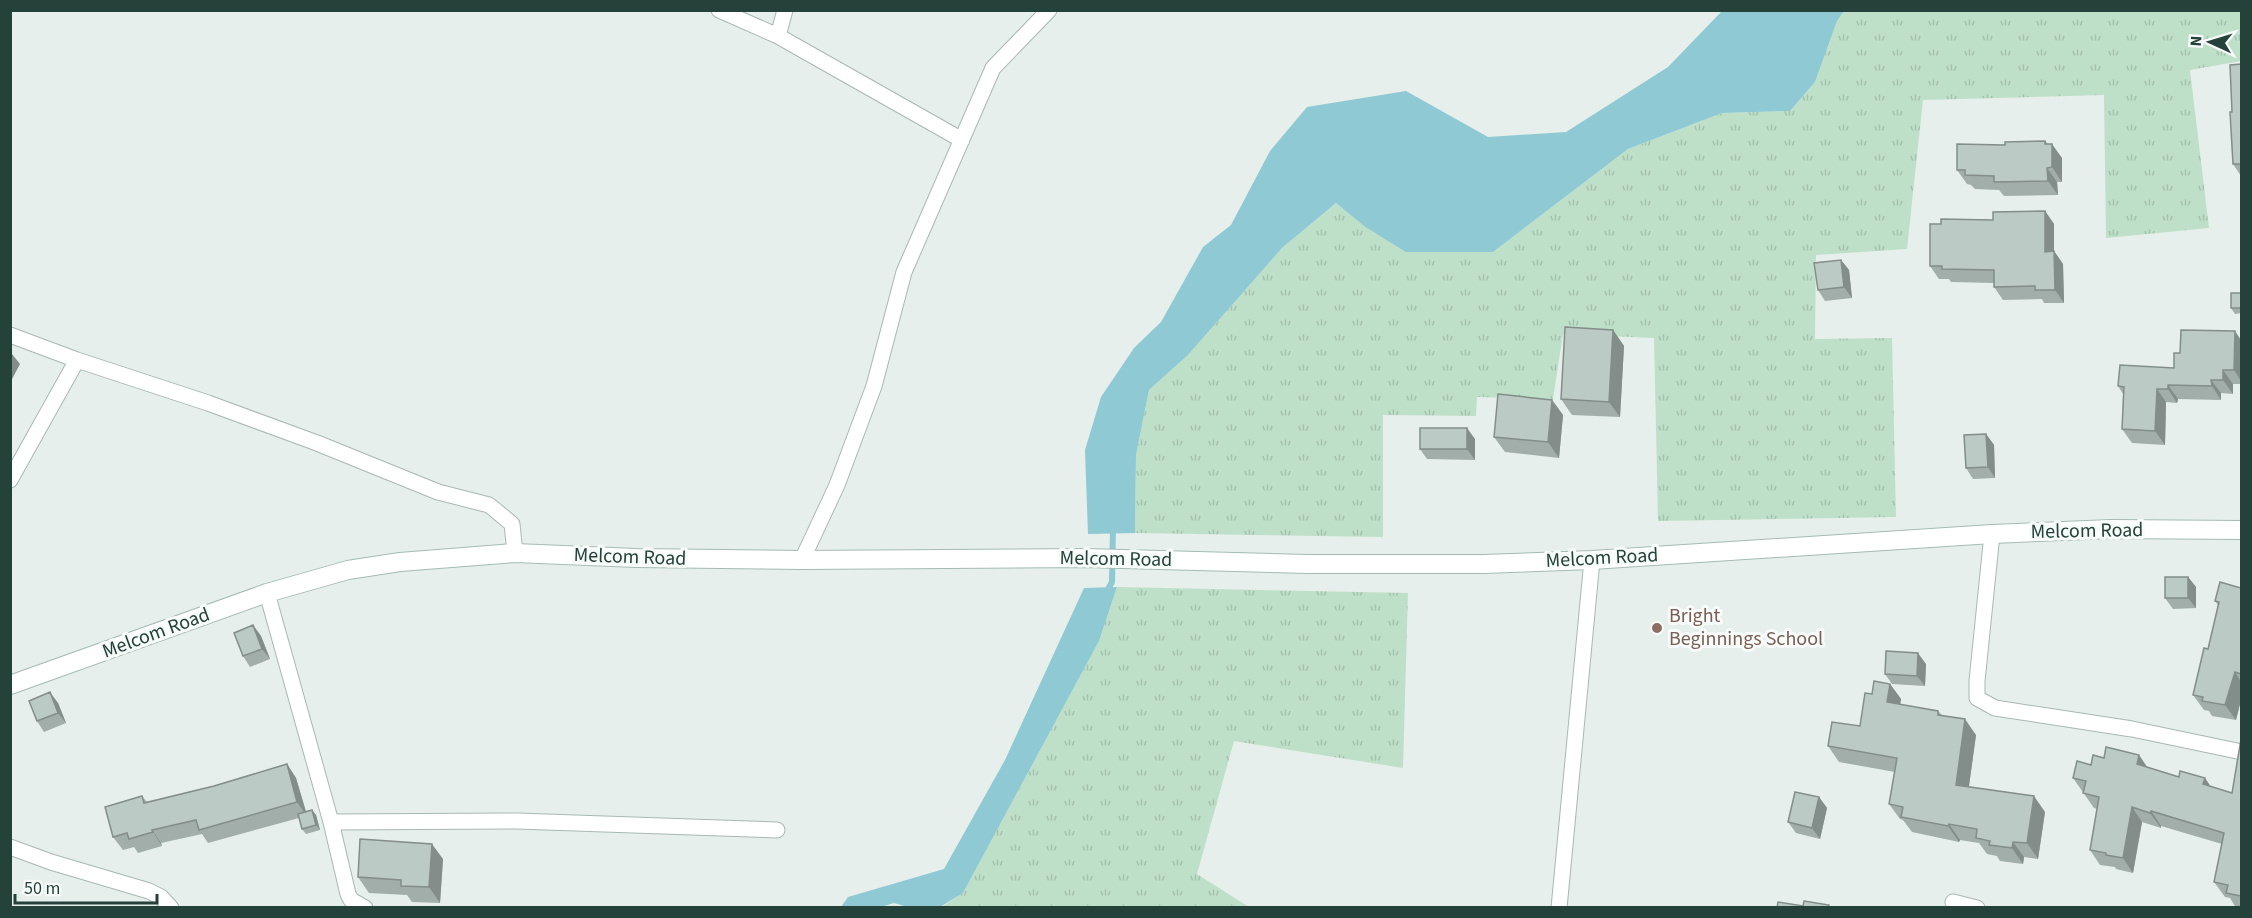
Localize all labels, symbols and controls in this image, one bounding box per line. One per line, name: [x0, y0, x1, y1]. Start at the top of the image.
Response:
north arrow: [2180, 12, 2240, 72]
text: N: [2185, 35, 2207, 47]
street label: Melcom Road: [2030, 516, 2144, 546]
street label: Melcom Road: [573, 541, 687, 573]
street label: Melcom Road: [1545, 541, 1659, 575]
street label: Melcom Road: [1059, 544, 1173, 574]
street label: Melcom Road: [98, 601, 214, 665]
place label: Bright Beginnings School: [1669, 602, 1823, 653]
marker: Bright Beginnings School: [1650, 621, 1664, 635]
scale bar: [15, 867, 158, 905]
text: 50 m: [24, 876, 60, 901]

